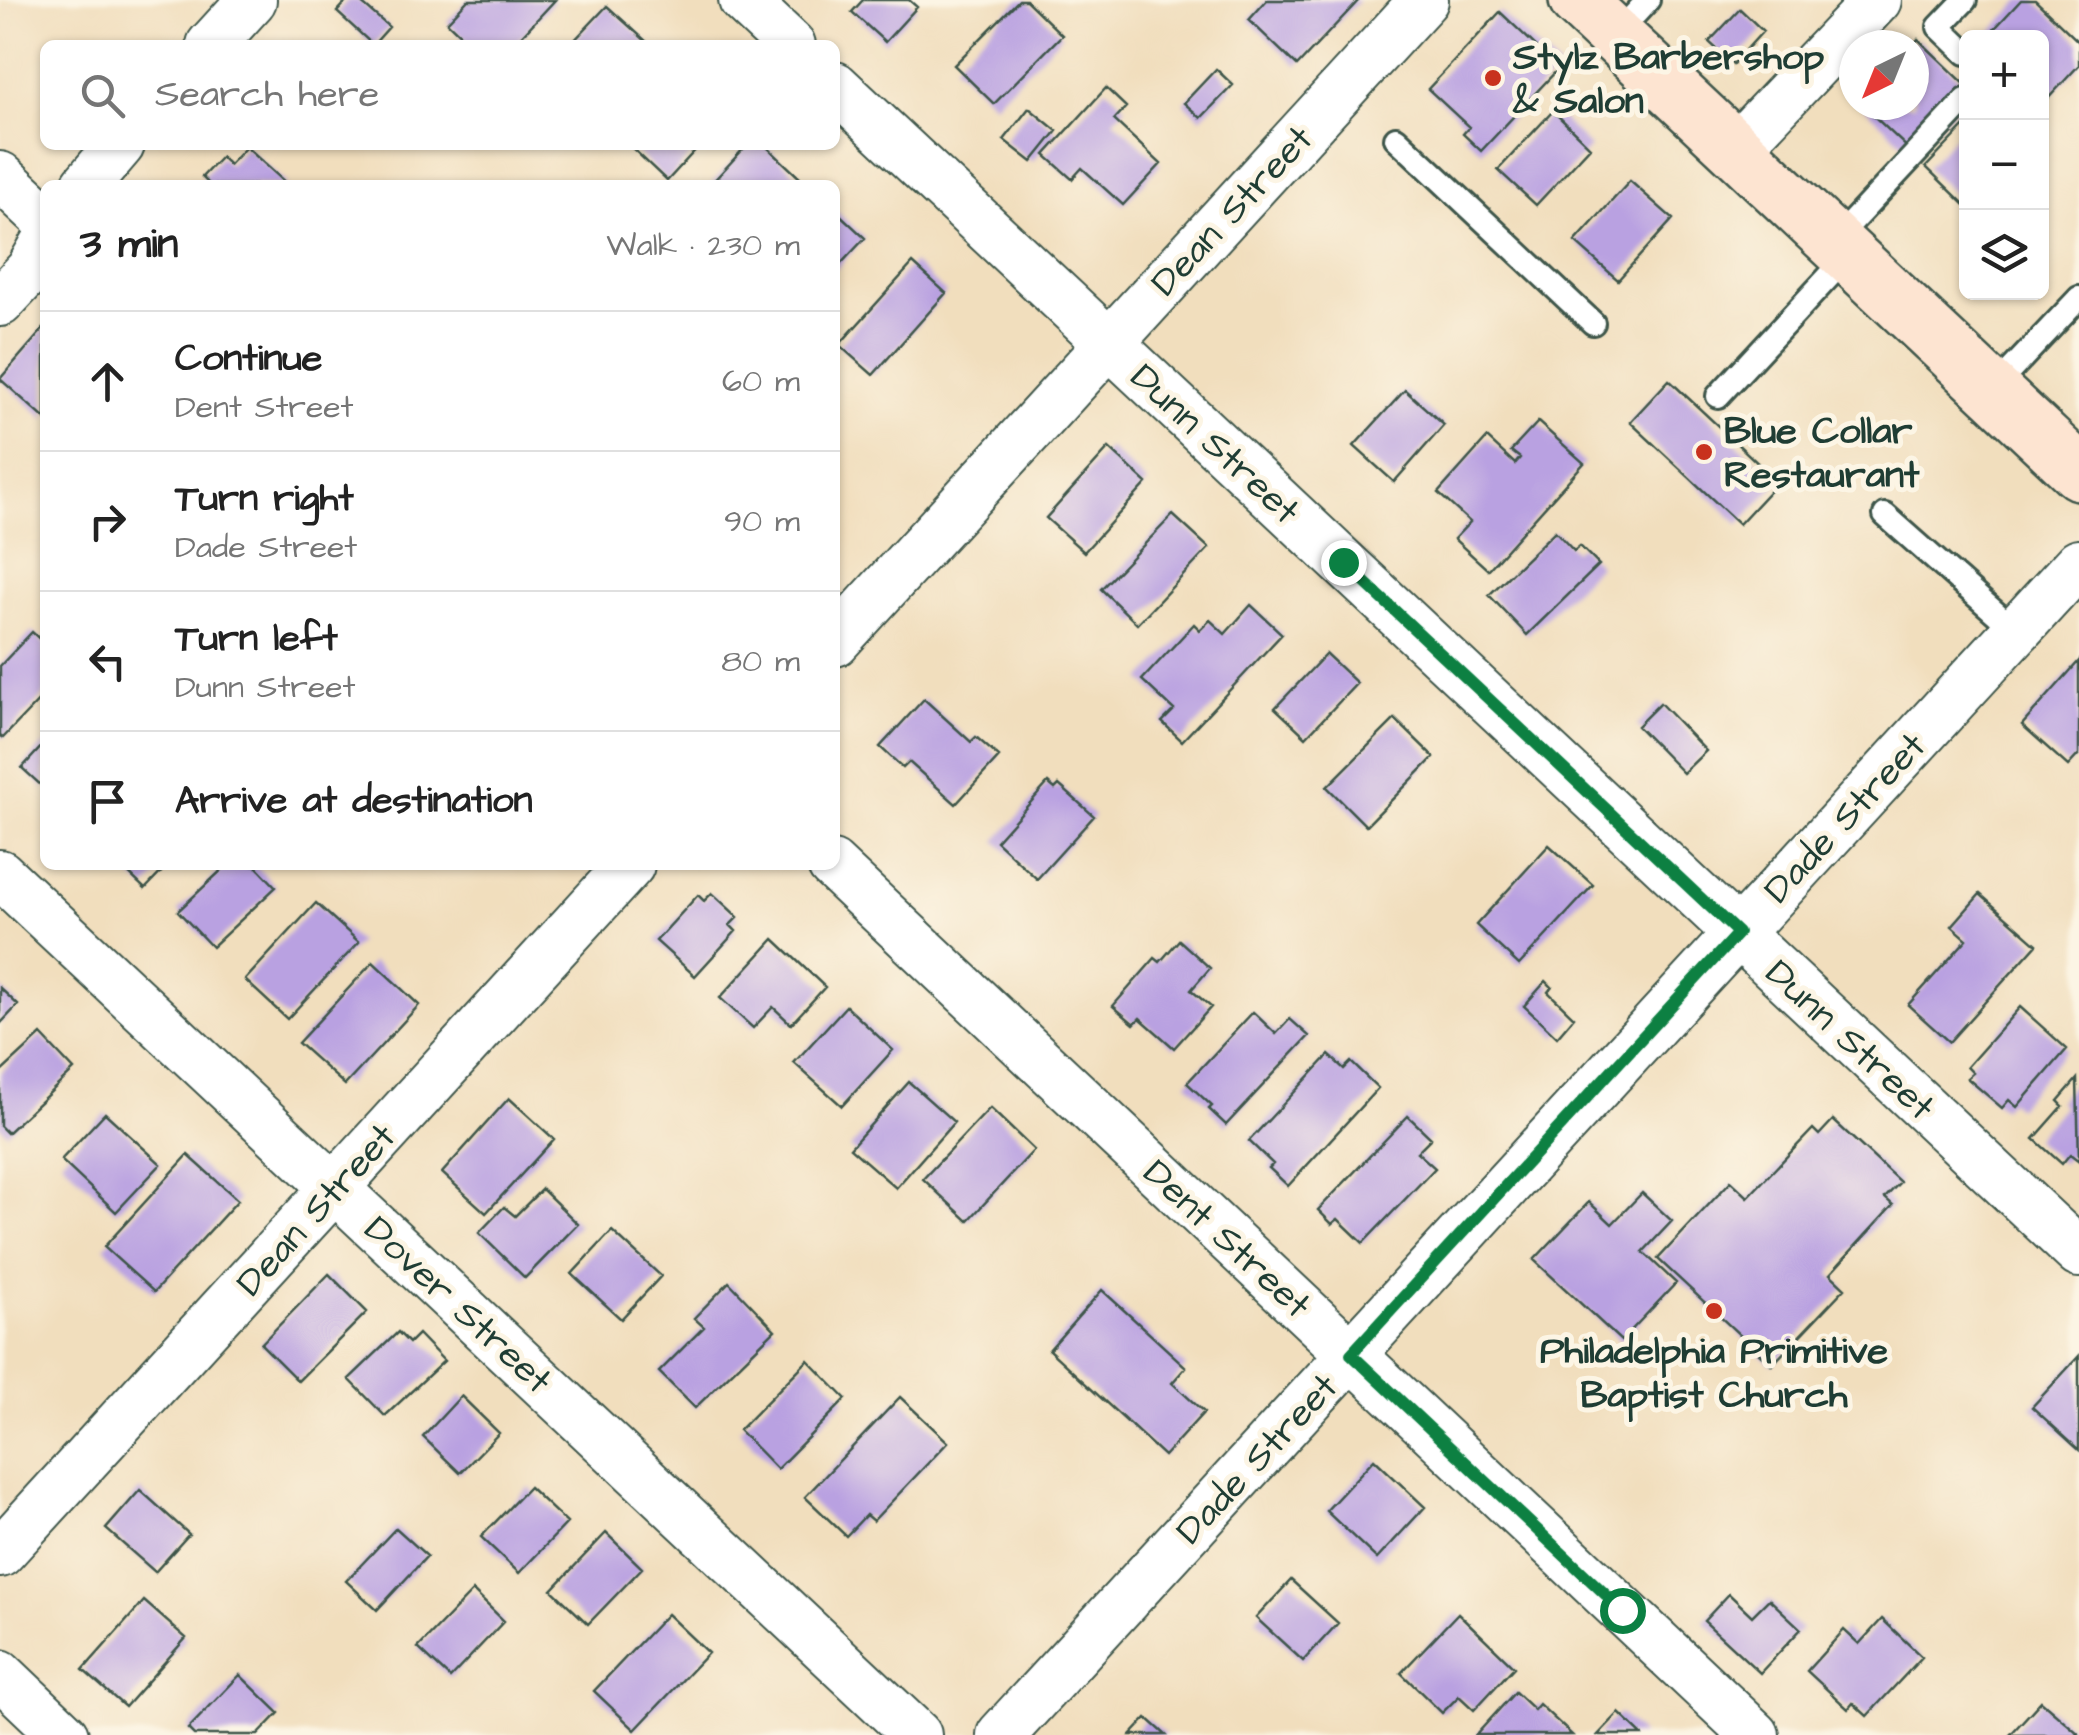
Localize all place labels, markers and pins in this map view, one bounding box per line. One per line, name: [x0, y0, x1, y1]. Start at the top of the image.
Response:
place label: Stylz Barbershop & Salon: [1512, 32, 1824, 128]
marker: Stylz Barbershop & Salon: [1482, 67, 1504, 89]
place label: Blue Collar Restaurant: [1724, 406, 1920, 502]
marker: Blue Collar Restaurant: [1693, 441, 1715, 463]
marker: Philadelphia Primitive Baptist Church: [1703, 1300, 1725, 1322]
place label: Philadelphia Primitive Baptist Church: [1540, 1326, 1888, 1423]

